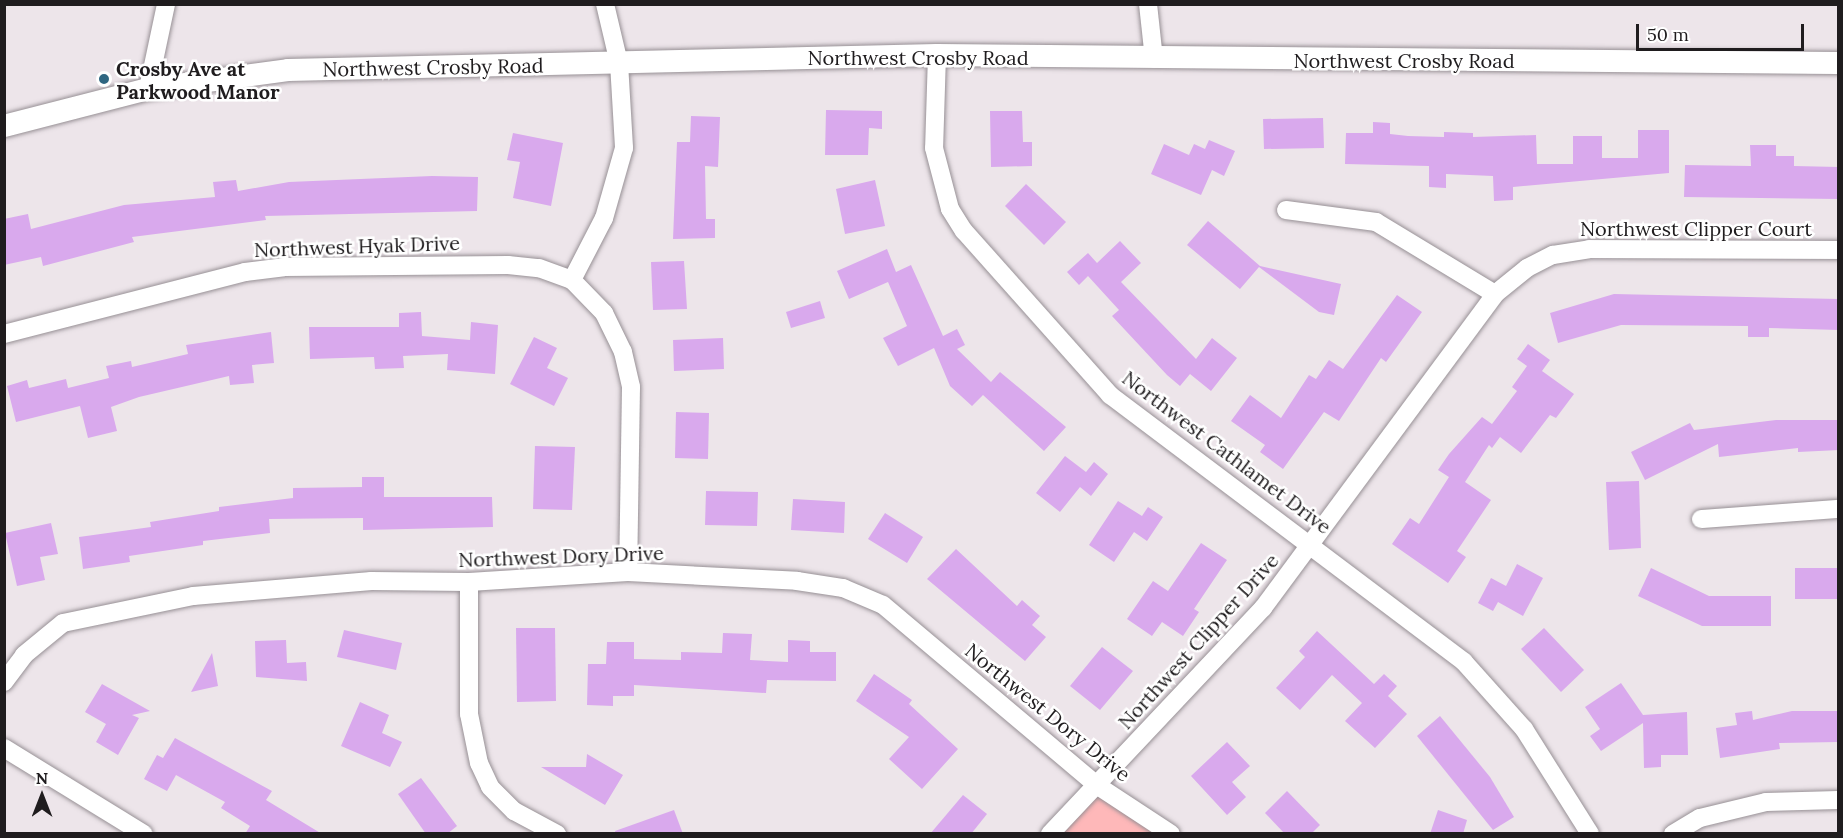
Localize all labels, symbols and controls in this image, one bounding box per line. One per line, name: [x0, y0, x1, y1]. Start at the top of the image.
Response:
scale bar: [1639, 12, 1807, 50]
text: 50 m: [1647, 23, 1689, 46]
street label: Northwest Crosby Road: [807, 45, 1029, 69]
street label: Northwest Crosby Road: [1293, 48, 1515, 72]
street label: Northwest Crosby Road: [322, 53, 544, 81]
place label: Crosby Ave at Parkwood Manor: [116, 56, 280, 103]
marker: Crosby Ave at Parkwood Manor: [97, 72, 111, 86]
street label: Northwest Clipper Court: [1580, 216, 1812, 240]
street label: Northwest Hyak Drive: [254, 230, 460, 262]
street label: Northwest Cathlamet Drive: [1118, 366, 1336, 538]
street label: Northwest Dory Drive: [458, 540, 664, 572]
street label: Northwest Clipper Drive: [1113, 548, 1283, 734]
street label: Northwest Dory Drive: [961, 638, 1135, 786]
north arrow: [12, 766, 72, 826]
text: N: [36, 768, 48, 788]

